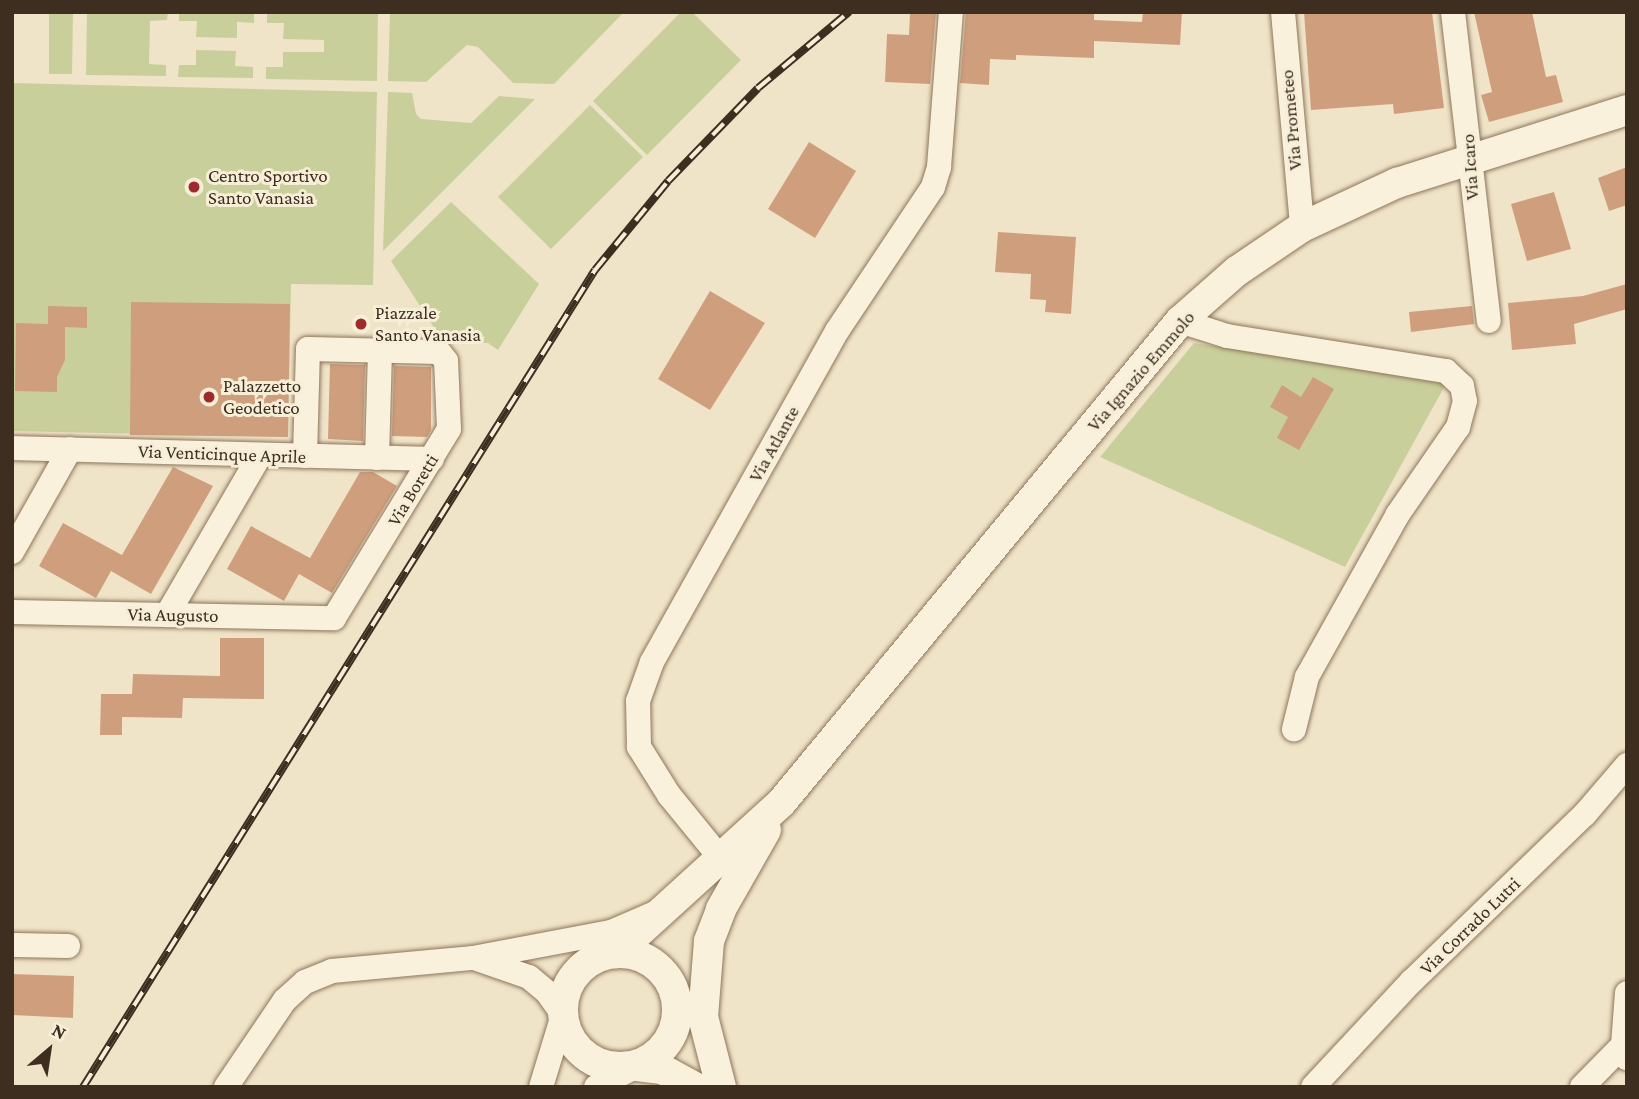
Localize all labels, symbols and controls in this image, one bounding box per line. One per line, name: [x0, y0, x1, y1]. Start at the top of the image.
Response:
street label: Via Prometeo: [1275, 69, 1307, 171]
street label: Via Icaro: [1456, 133, 1484, 201]
place label: Centro Sportivo Santo Vanasia: [208, 165, 328, 209]
marker: Centro Sportivo Santo Vanasia: [186, 179, 202, 195]
place label: Piazzale Santo Vanasia: [375, 302, 481, 346]
street label: Via Ignazio Emmolo: [1082, 306, 1200, 436]
marker: Piazzale Santo Vanasia: [353, 316, 369, 332]
place label: Palazzetto Geodetico: [223, 375, 301, 419]
marker: Palazzetto Geodetico: [201, 389, 217, 405]
street label: Via Atlante: [744, 402, 804, 486]
street label: Via Venticinque Aprile: [137, 440, 307, 468]
street label: Via Boretti: [383, 450, 443, 530]
street label: Via Augusto: [127, 603, 219, 627]
street label: Via Corrado Lutri: [1415, 872, 1525, 980]
north arrow: [14, 1015, 84, 1085]
text: N: [49, 1019, 70, 1044]

